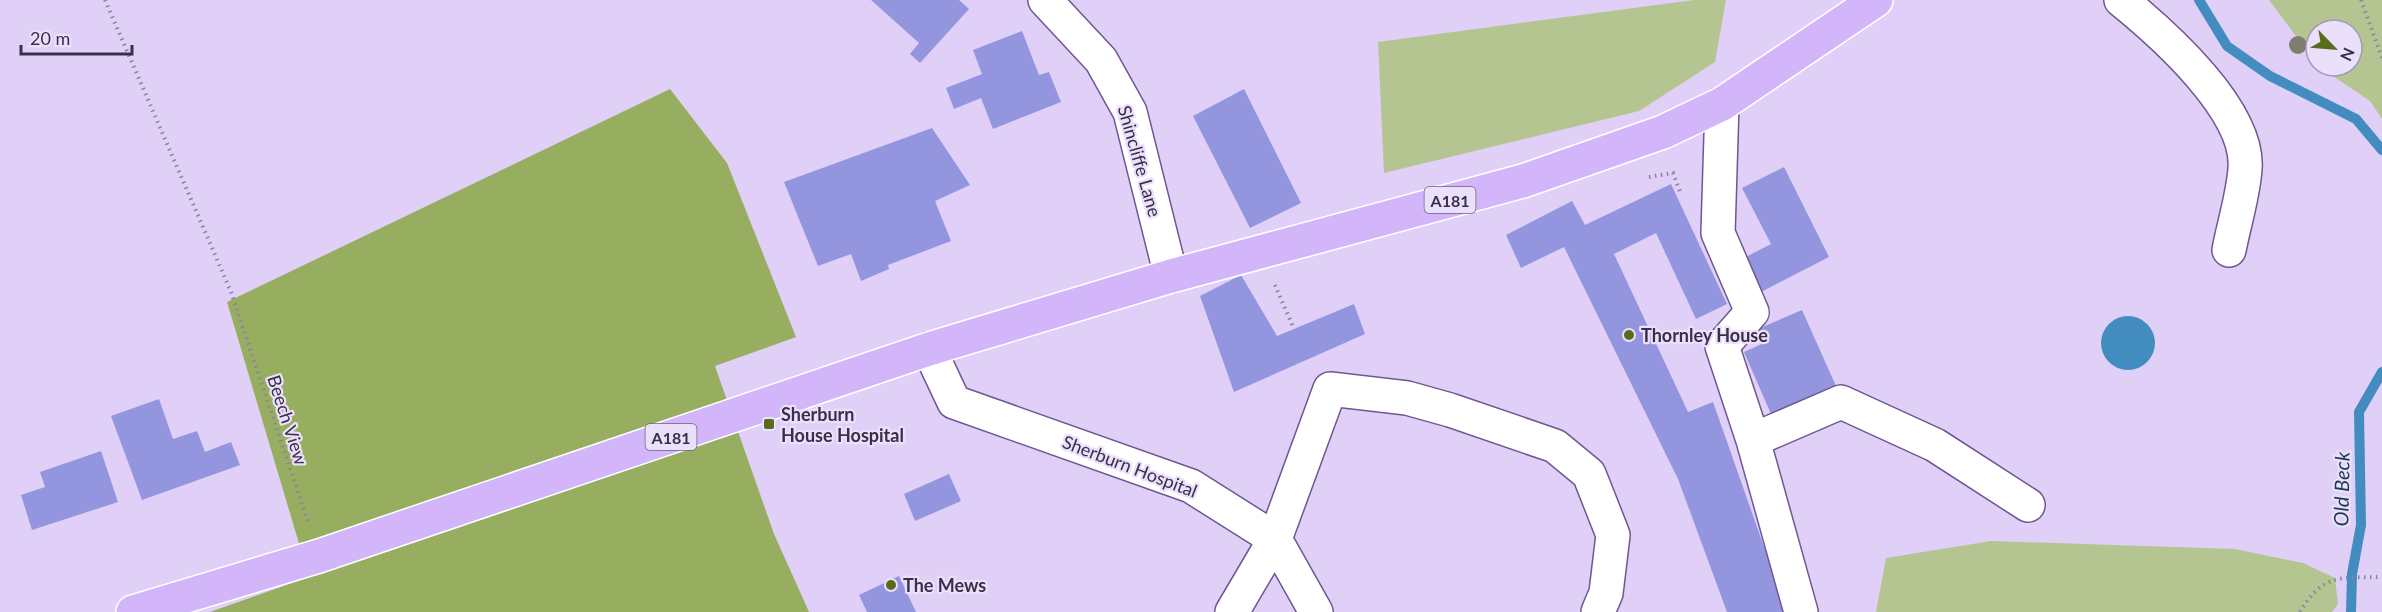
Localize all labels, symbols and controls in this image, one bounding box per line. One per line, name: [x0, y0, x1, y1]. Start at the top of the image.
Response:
scale bar: [21, 18, 132, 56]
north arrow: [2304, 18, 2364, 78]
text: 20 m: [30, 27, 70, 49]
text: N: [2337, 45, 2359, 64]
street label: Shincliffe Lane: [1114, 103, 1166, 219]
road number: A181: [1424, 187, 1476, 213]
place label: Thornley House: [1641, 324, 1768, 346]
marker: Thornley House: [1622, 328, 1636, 342]
street label: Beech View: [263, 372, 313, 468]
place label: Sherburn House Hospital: [781, 403, 904, 446]
marker: Sherburn House Hospital: [762, 417, 776, 431]
road number: A181: [646, 424, 696, 450]
street label: Sherburn Hospital: [1060, 430, 1200, 502]
water label: Old Beck: [2328, 451, 2354, 526]
place label: The Mews: [903, 574, 986, 596]
marker: The Mews: [884, 578, 898, 592]

